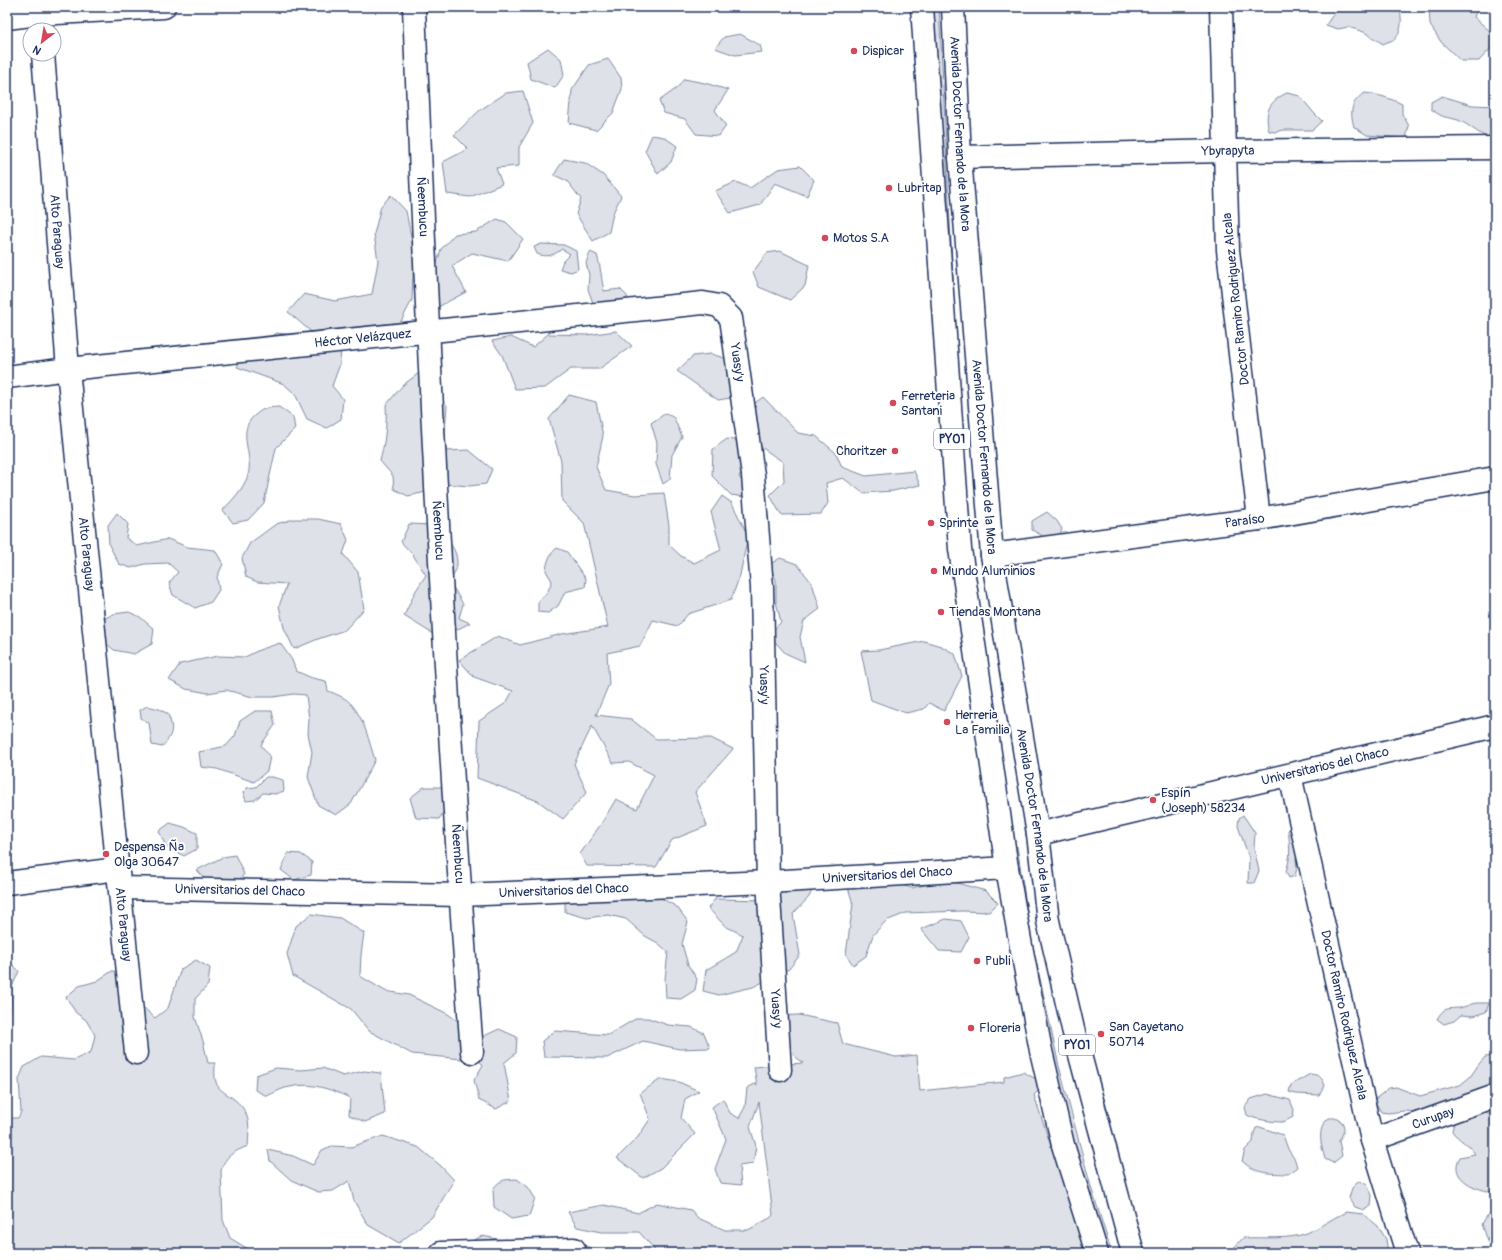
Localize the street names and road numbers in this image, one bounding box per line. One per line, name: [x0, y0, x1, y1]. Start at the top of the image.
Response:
street label: Avenida Doctor Fernando de la Mora: [946, 36, 974, 232]
street label: Ybyrapyta: [1200, 143, 1255, 159]
street label: Ñeembucu: [413, 177, 432, 237]
street label: Alto Paraguay: [46, 194, 68, 270]
street label: Doctor Ramiro Rodriguez Alcala: [1219, 212, 1253, 386]
street label: Héctor Velázquez: [314, 325, 412, 351]
street label: Yuasy'y: [726, 341, 748, 383]
street label: Avenida Doctor Fernando de la Mora: [968, 359, 1000, 555]
road number: PY01: [934, 429, 970, 449]
street label: Ñeembucu: [429, 500, 448, 561]
street label: Paraíso: [1224, 510, 1266, 532]
street label: Alto Paraguay: [75, 516, 98, 592]
street label: Yuasy'y: [756, 664, 772, 705]
street label: Avenida Doctor Fernando de la Mora: [1013, 727, 1056, 923]
street label: Universitarios del Chaco: [1260, 743, 1390, 789]
street label: Ñeembucu: [448, 823, 468, 884]
street label: Universitarios del Chaco: [822, 863, 953, 887]
street label: Universitarios del Chaco: [498, 880, 629, 901]
street label: Universitarios del Chaco: [175, 881, 305, 900]
street label: Alto Paraguay: [112, 886, 135, 963]
street label: Doctor Ramiro Rodriguez Alcala: [1317, 929, 1371, 1101]
street label: Yuasy'y: [767, 988, 785, 1029]
road number: PY01: [1059, 1035, 1095, 1055]
street label: Curupay: [1410, 1103, 1457, 1133]

